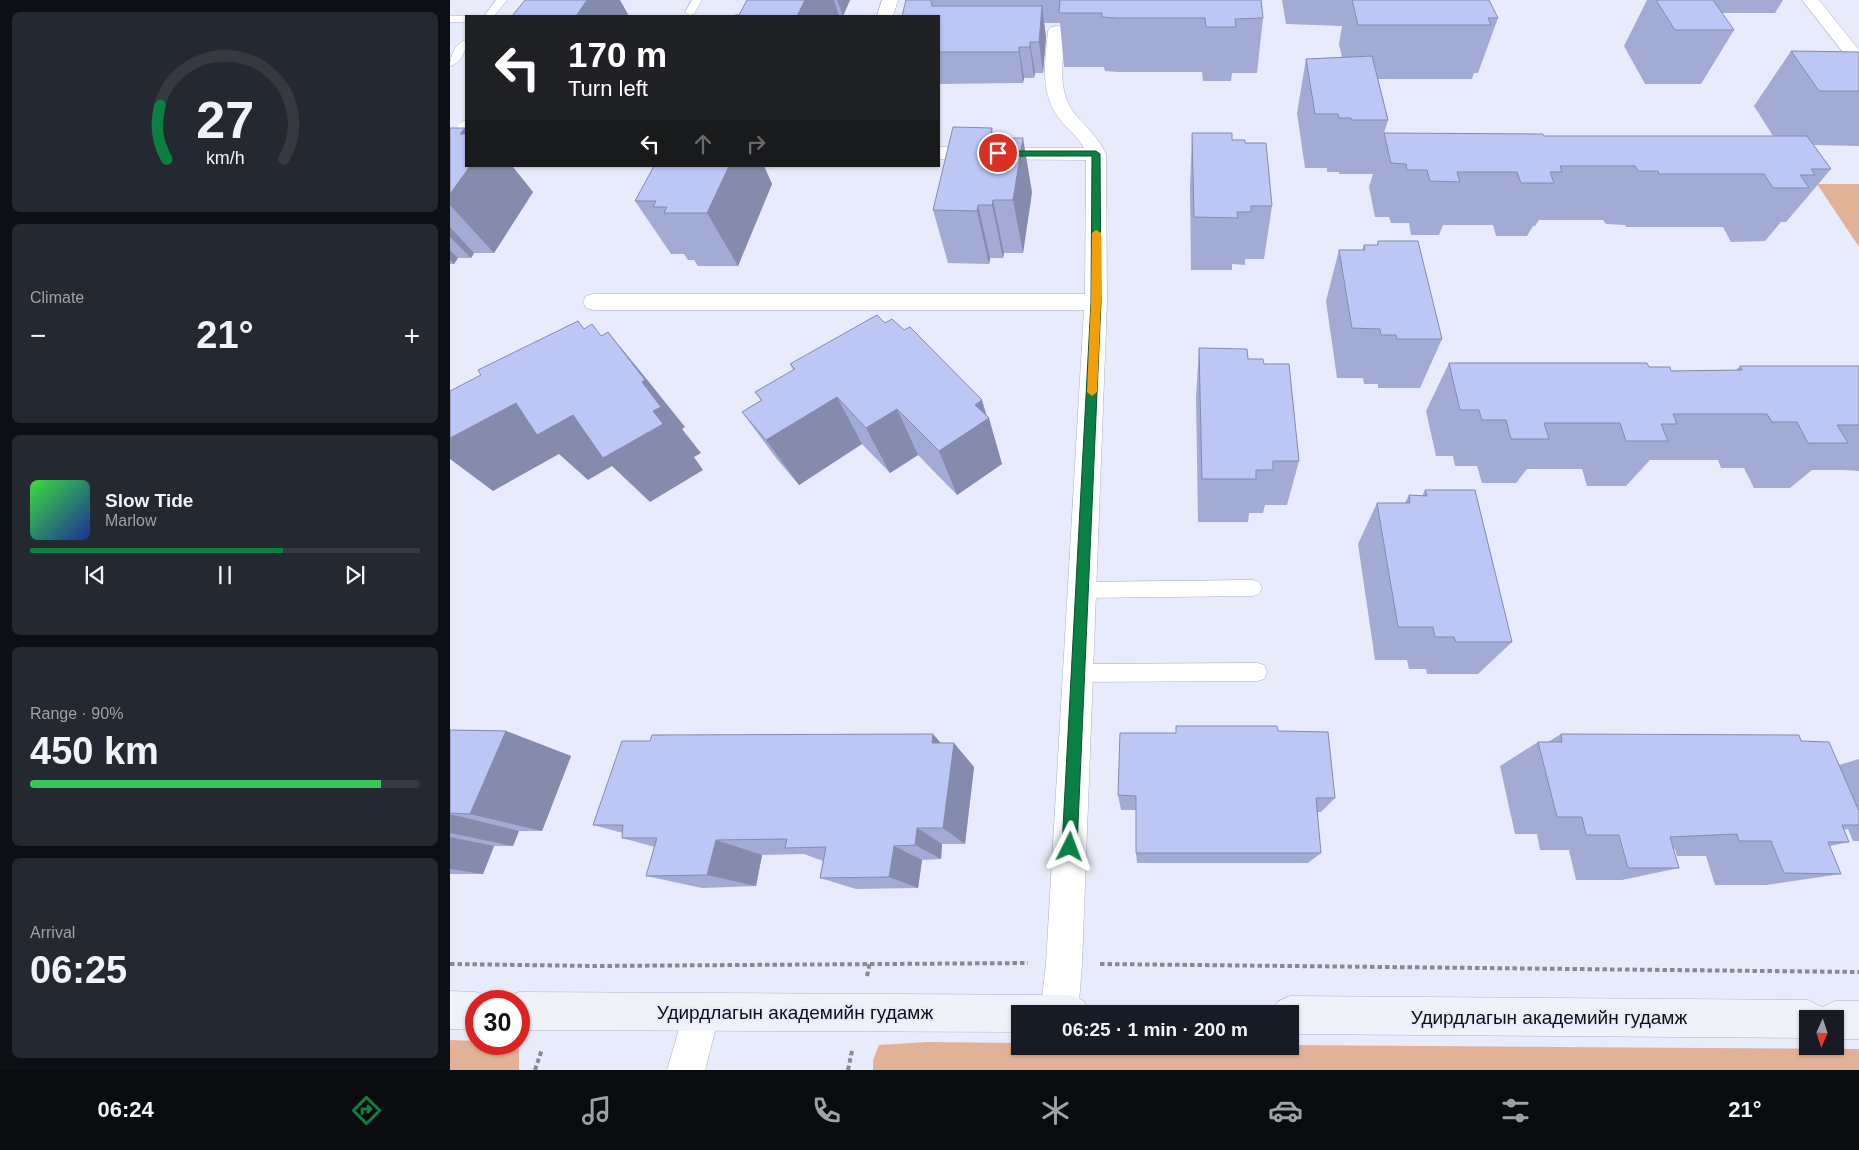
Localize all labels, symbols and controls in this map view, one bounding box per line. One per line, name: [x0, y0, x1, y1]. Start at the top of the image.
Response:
icon: left: [485, 35, 550, 100]
text: 170 m: [568, 35, 667, 74]
text: Turn left: [568, 76, 648, 101]
text: 27: [196, 91, 254, 149]
icon: left: [636, 130, 664, 158]
icon: ahead: [689, 130, 717, 158]
icon: right: [742, 130, 770, 158]
pin: [977, 132, 1019, 174]
icon: arrive: [984, 139, 1012, 167]
text: km/h: [206, 148, 244, 168]
text: Climate: [30, 289, 84, 306]
text: 21°: [196, 314, 254, 356]
text: −: [30, 320, 46, 351]
text: +: [404, 320, 420, 351]
text: Slow Tide: [105, 490, 193, 511]
text: Marlow: [105, 512, 157, 529]
icon: previous: [81, 561, 109, 589]
icon: pause: [211, 561, 239, 589]
icon: next: [341, 561, 369, 589]
text: Range · 90%: [30, 705, 123, 722]
text: 450 km: [30, 730, 159, 772]
position arrow: [1043, 820, 1095, 872]
text: Arrival: [30, 924, 75, 941]
text: 06:25: [30, 949, 127, 991]
speed limit sign: 30: [465, 990, 530, 1055]
street label: Удирдлагын академийн гудамж: [657, 1002, 933, 1023]
street label: Удирдлагын академийн гудамж: [1411, 1007, 1687, 1028]
north arrow: [1799, 1010, 1844, 1055]
map controls: [1799, 1010, 1844, 1055]
text: 06:25 · 1 min · 200 m: [1062, 1019, 1248, 1040]
icon: directions: [349, 1093, 384, 1128]
icon: music: [579, 1093, 614, 1128]
icon: phone: [809, 1093, 844, 1128]
icon: climate: [1038, 1093, 1073, 1128]
icon: car: [1268, 1093, 1303, 1128]
icon: filters: [1498, 1093, 1533, 1128]
text: 06:24: [97, 1097, 154, 1122]
text: 21°: [1728, 1097, 1761, 1122]

